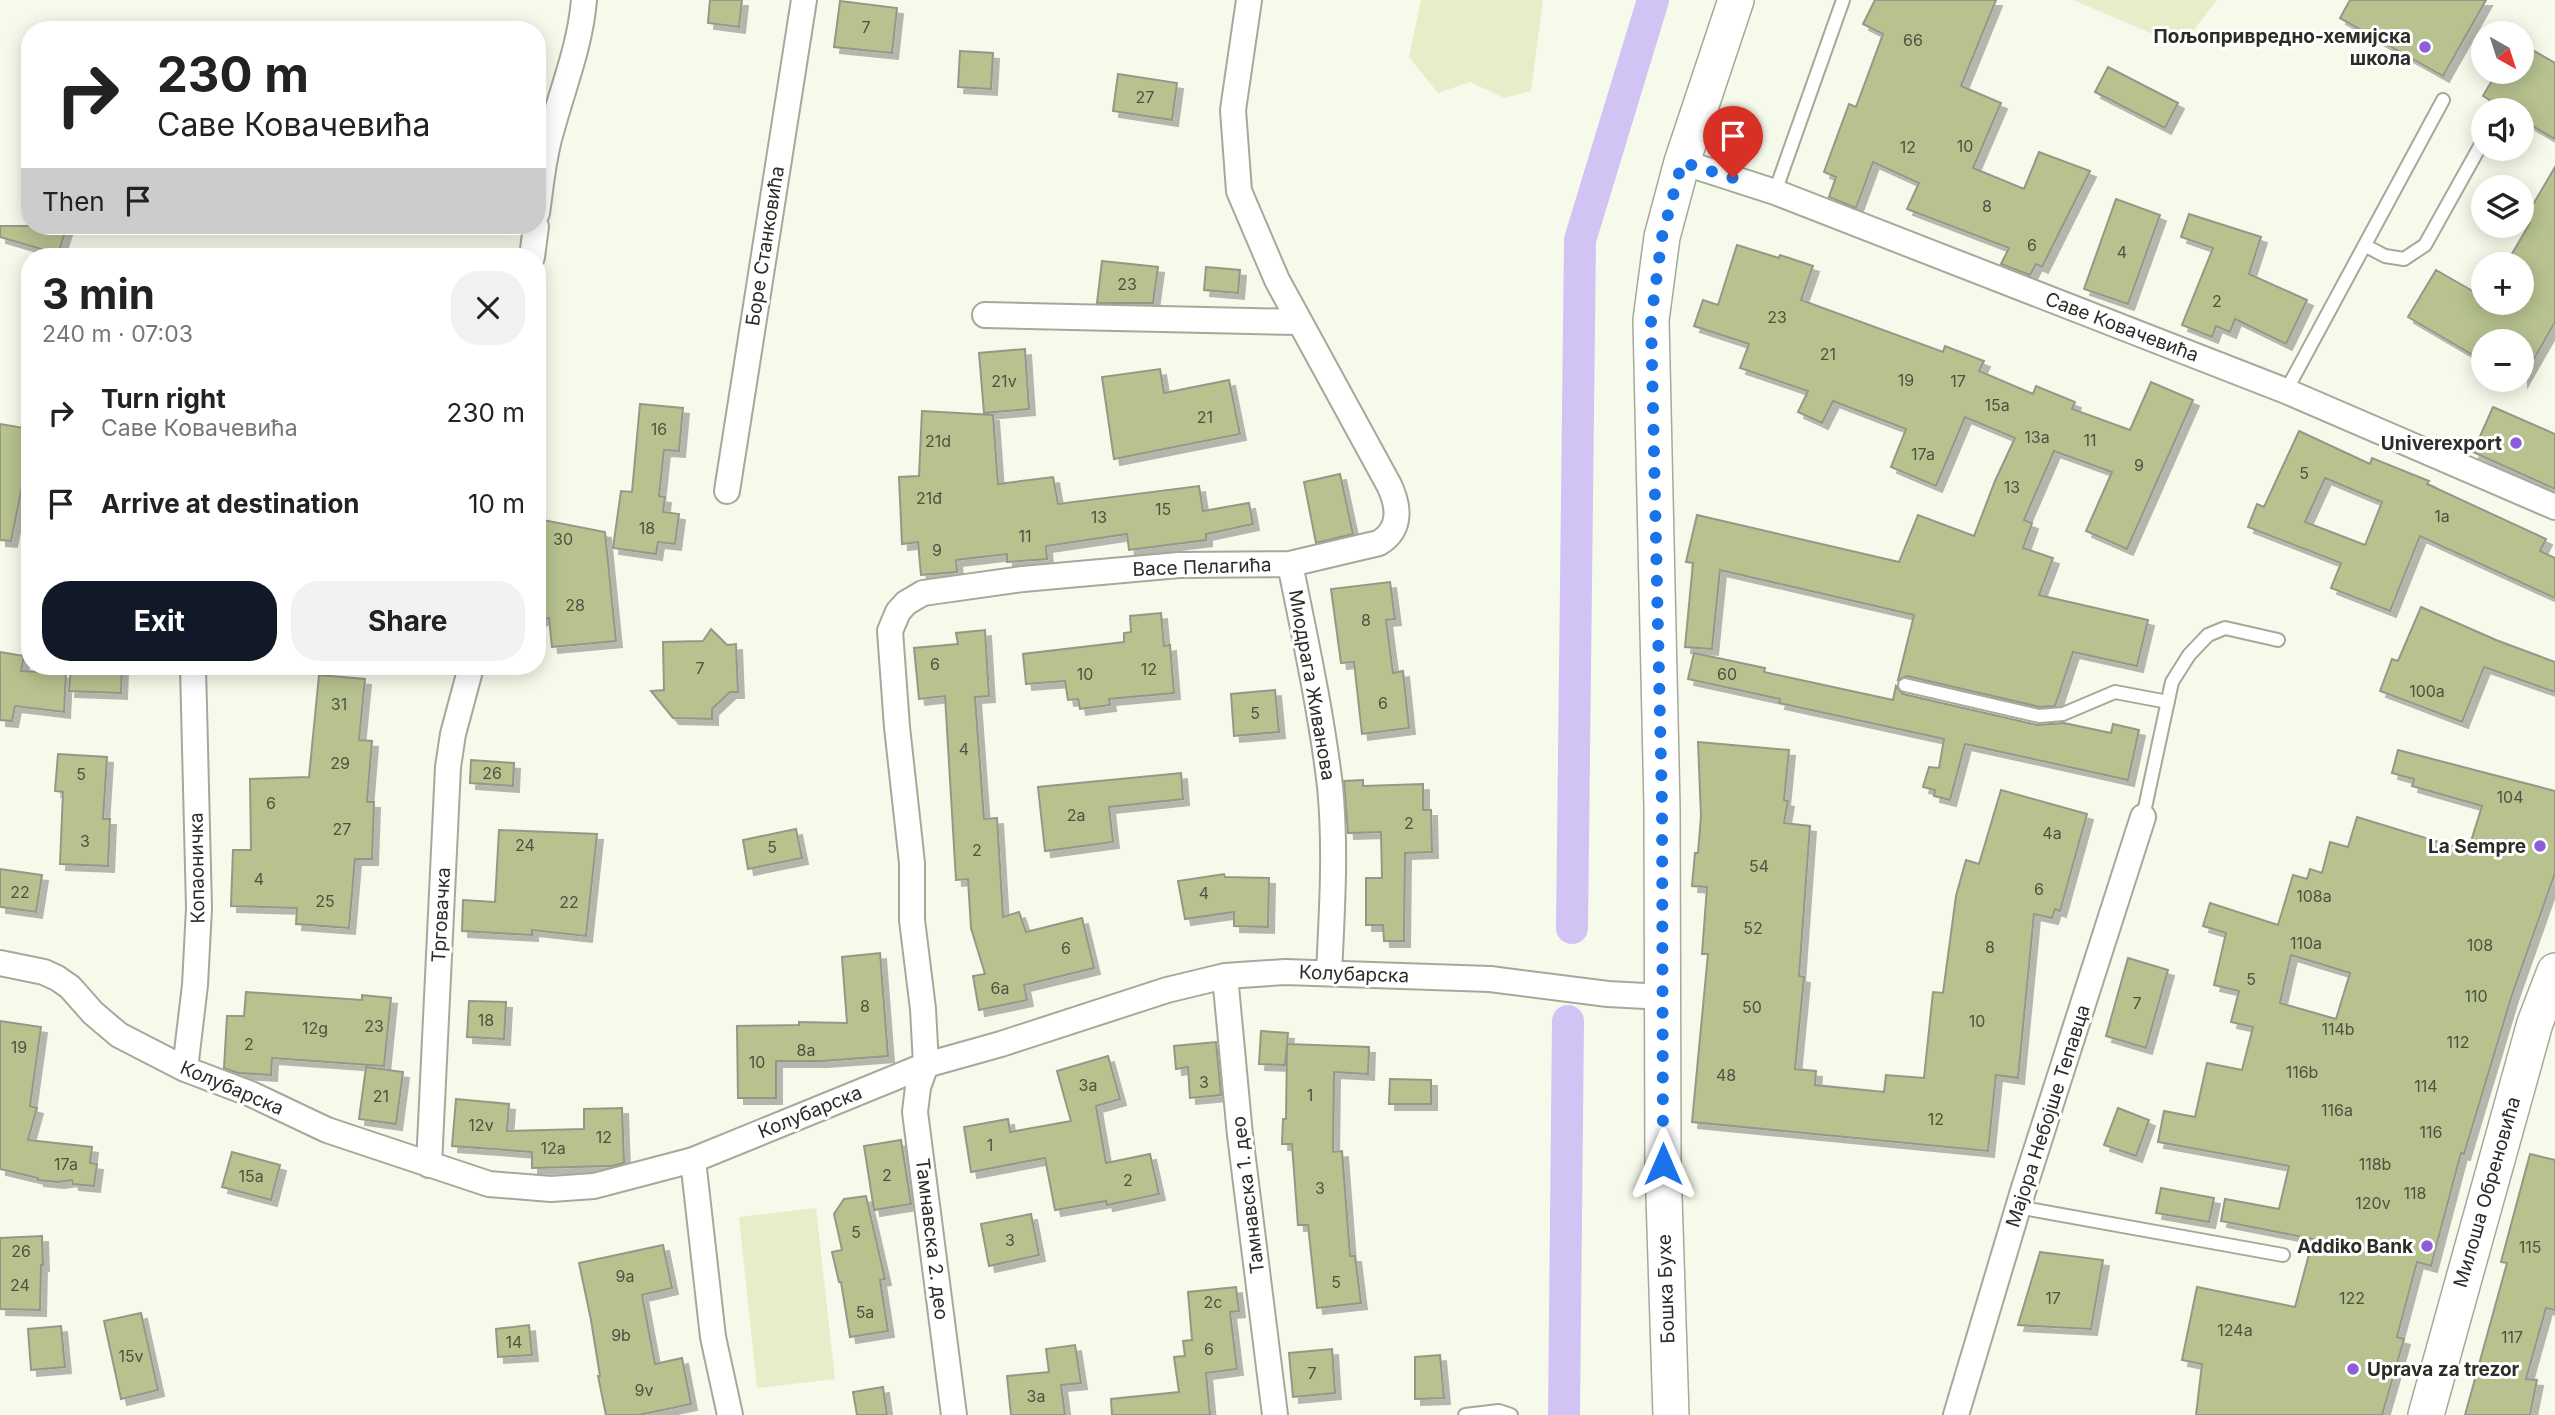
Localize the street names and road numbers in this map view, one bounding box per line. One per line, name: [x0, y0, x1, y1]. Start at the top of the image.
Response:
street label: Боре Станковића: [741, 164, 789, 328]
street label: Саве Ковачевића: [2042, 287, 2202, 367]
street label: Васе Пелагића: [1132, 553, 1272, 581]
street label: Миодрага Живанова: [1284, 588, 1340, 782]
street label: Копаоничка: [185, 812, 209, 924]
street label: Трговачка: [427, 867, 455, 963]
street label: Колубарска: [1299, 961, 1409, 987]
street label: Мајора Небојше Тепавца: [2001, 1002, 2095, 1230]
street label: Колубарска: [177, 1056, 287, 1120]
street label: Колубарска: [755, 1081, 865, 1143]
street label: Милоша Обреновића: [2449, 1094, 2525, 1290]
street label: Тамнавска 1. део: [1227, 1115, 1269, 1275]
street label: Тамнавска 2. део: [911, 1157, 953, 1321]
street label: Бошка Бухе: [1653, 1234, 1679, 1344]

